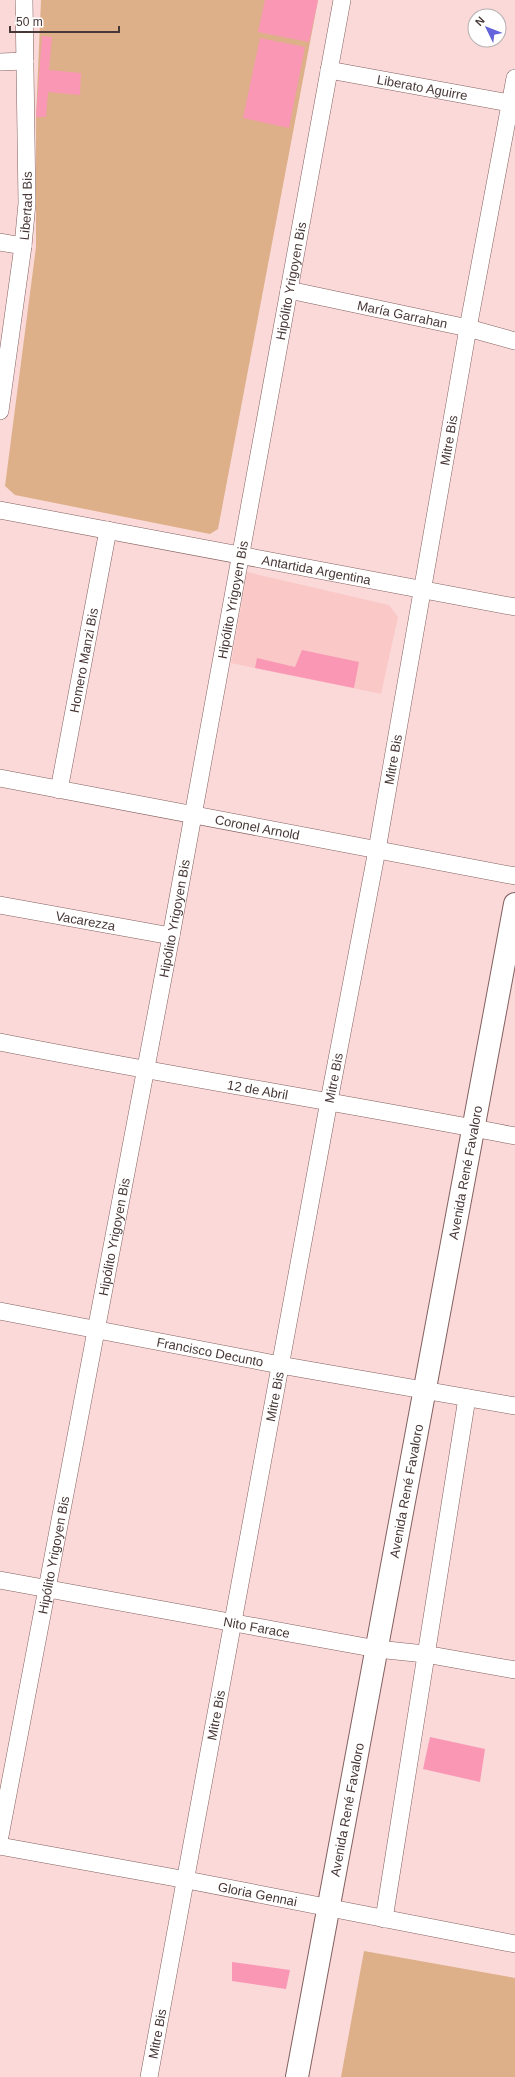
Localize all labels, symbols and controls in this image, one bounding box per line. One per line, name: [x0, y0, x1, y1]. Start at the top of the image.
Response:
scale bar: [10, 8, 119, 34]
north arrow: [467, 8, 507, 48]
text: N: [473, 14, 487, 28]
text: 50 m: [16, 15, 43, 29]
street label: Liberato Aguirre: [376, 71, 469, 103]
street label: Libertad Bis: [16, 171, 35, 241]
street label: Hipólito Yrigoyen Bis: [273, 220, 309, 341]
street label: María Garrahan: [356, 297, 449, 331]
street label: Mitre Bis: [437, 413, 460, 466]
street label: Hipólito Yrigoyen Bis: [214, 539, 251, 660]
street label: Antartida Argentina: [261, 552, 373, 587]
street label: Homero Manzi Bis: [66, 606, 101, 714]
street label: Mitre Bis: [381, 733, 405, 786]
street label: Coronel Arnold: [214, 812, 301, 842]
street label: Hipólito Yrigoyen Bis: [156, 858, 192, 979]
street label: Vacarezza: [55, 908, 117, 933]
street label: Mitre Bis: [321, 1051, 346, 1104]
street label: 12 de Abril: [226, 1077, 289, 1102]
street label: Avenida René Favaloro: [445, 1104, 485, 1241]
street label: Hipólito Yrigoyen Bis: [95, 1176, 133, 1297]
street label: Francisco Decunto: [155, 1334, 265, 1369]
street label: Mitre Bis: [263, 1370, 287, 1423]
street label: Avenida René Favaloro: [386, 1423, 426, 1559]
street label: Hipólito Yrigoyen Bis: [35, 1494, 72, 1615]
street label: Nito Farace: [222, 1614, 291, 1640]
street label: Mitre Bis: [204, 1688, 228, 1741]
street label: Avenida René Favaloro: [327, 1741, 366, 1878]
street label: Gloria Gennai: [217, 1879, 299, 1909]
street label: Mitre Bis: [145, 2007, 169, 2060]

